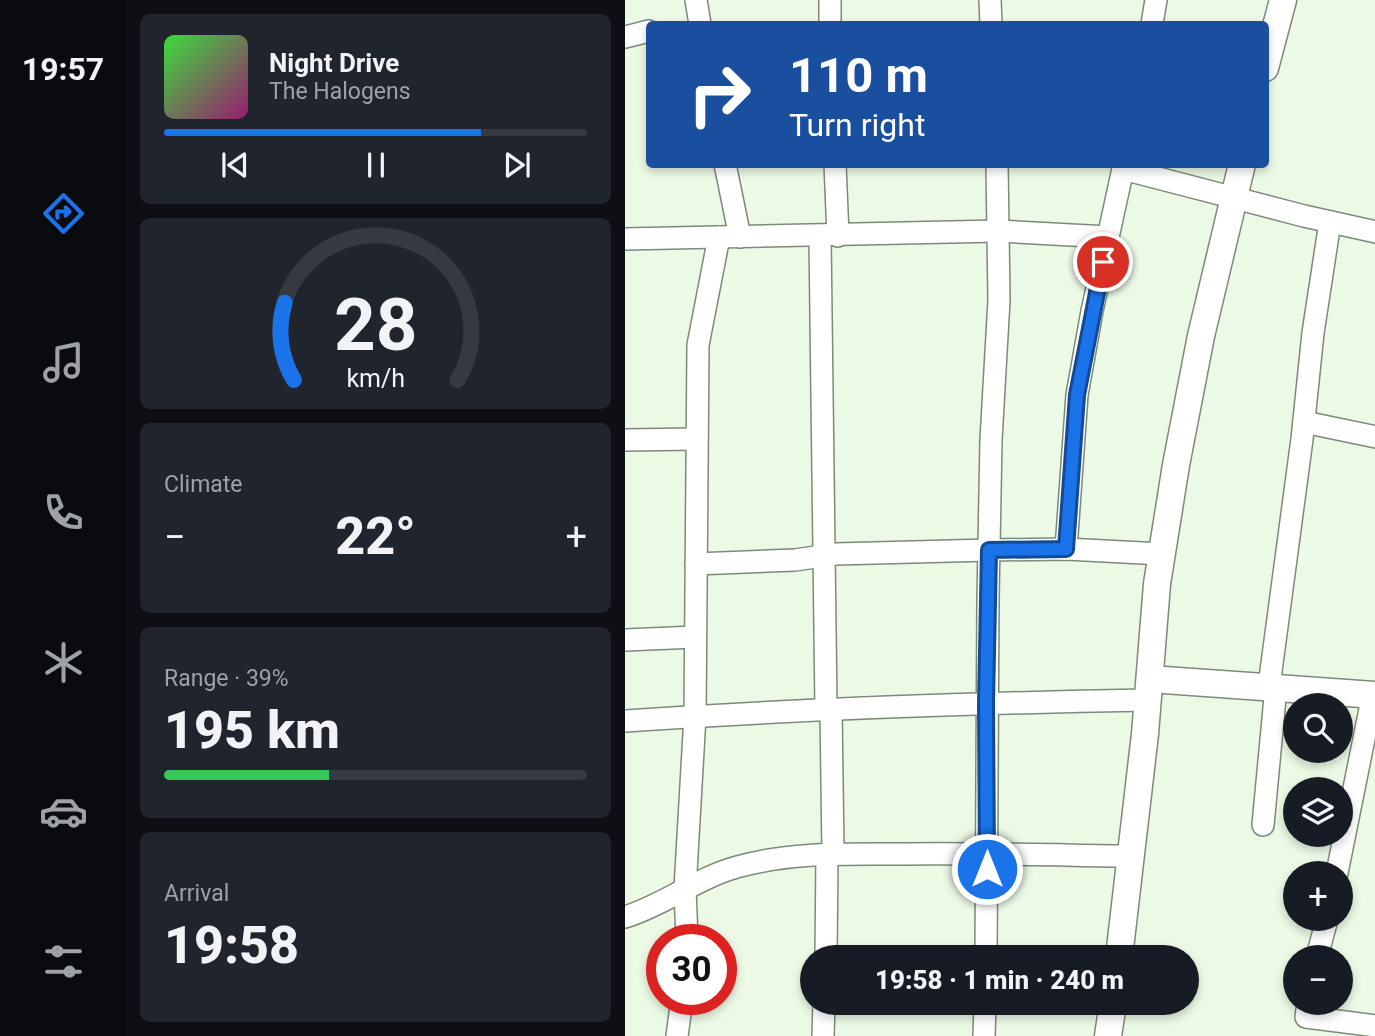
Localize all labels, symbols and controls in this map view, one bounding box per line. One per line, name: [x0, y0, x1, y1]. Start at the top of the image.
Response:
text: 110 m: [789, 47, 928, 104]
text: Night Drive: [269, 48, 399, 78]
icon: right: [674, 49, 765, 140]
text: 19:57: [22, 50, 104, 88]
text: The Halogens: [269, 78, 411, 105]
text: Turn right: [789, 106, 925, 144]
icon: previous: [216, 146, 254, 184]
icon: pause: [357, 146, 395, 184]
icon: next: [498, 146, 536, 184]
icon: directions: [39, 189, 88, 238]
pin: [1073, 232, 1133, 292]
icon: arrive: [1084, 243, 1122, 281]
text: 28: [334, 282, 417, 368]
icon: music: [39, 338, 88, 387]
text: km/h: [346, 363, 405, 392]
text: Climate: [164, 471, 243, 498]
icon: phone: [39, 488, 88, 537]
text: 22°: [335, 506, 416, 567]
text: −: [164, 515, 186, 559]
text: +: [565, 515, 587, 559]
icon: climate: [39, 638, 88, 687]
text: Range · 39%: [164, 665, 289, 692]
map controls: [1283, 693, 1353, 1015]
button: search: [1283, 693, 1353, 763]
text: 195 km: [164, 700, 340, 761]
button: layers: [1283, 777, 1353, 847]
icon: car: [39, 787, 88, 836]
position arrow: [950, 832, 1024, 906]
button: +: [1283, 861, 1353, 931]
text: Arrival: [164, 880, 229, 907]
text: 19:58: [164, 915, 299, 976]
speed limit sign: 30: [646, 924, 737, 1015]
icon: filters: [39, 937, 88, 986]
button: −: [1283, 945, 1353, 1015]
text: 19:58 · 1 min · 240 m: [875, 965, 1124, 995]

